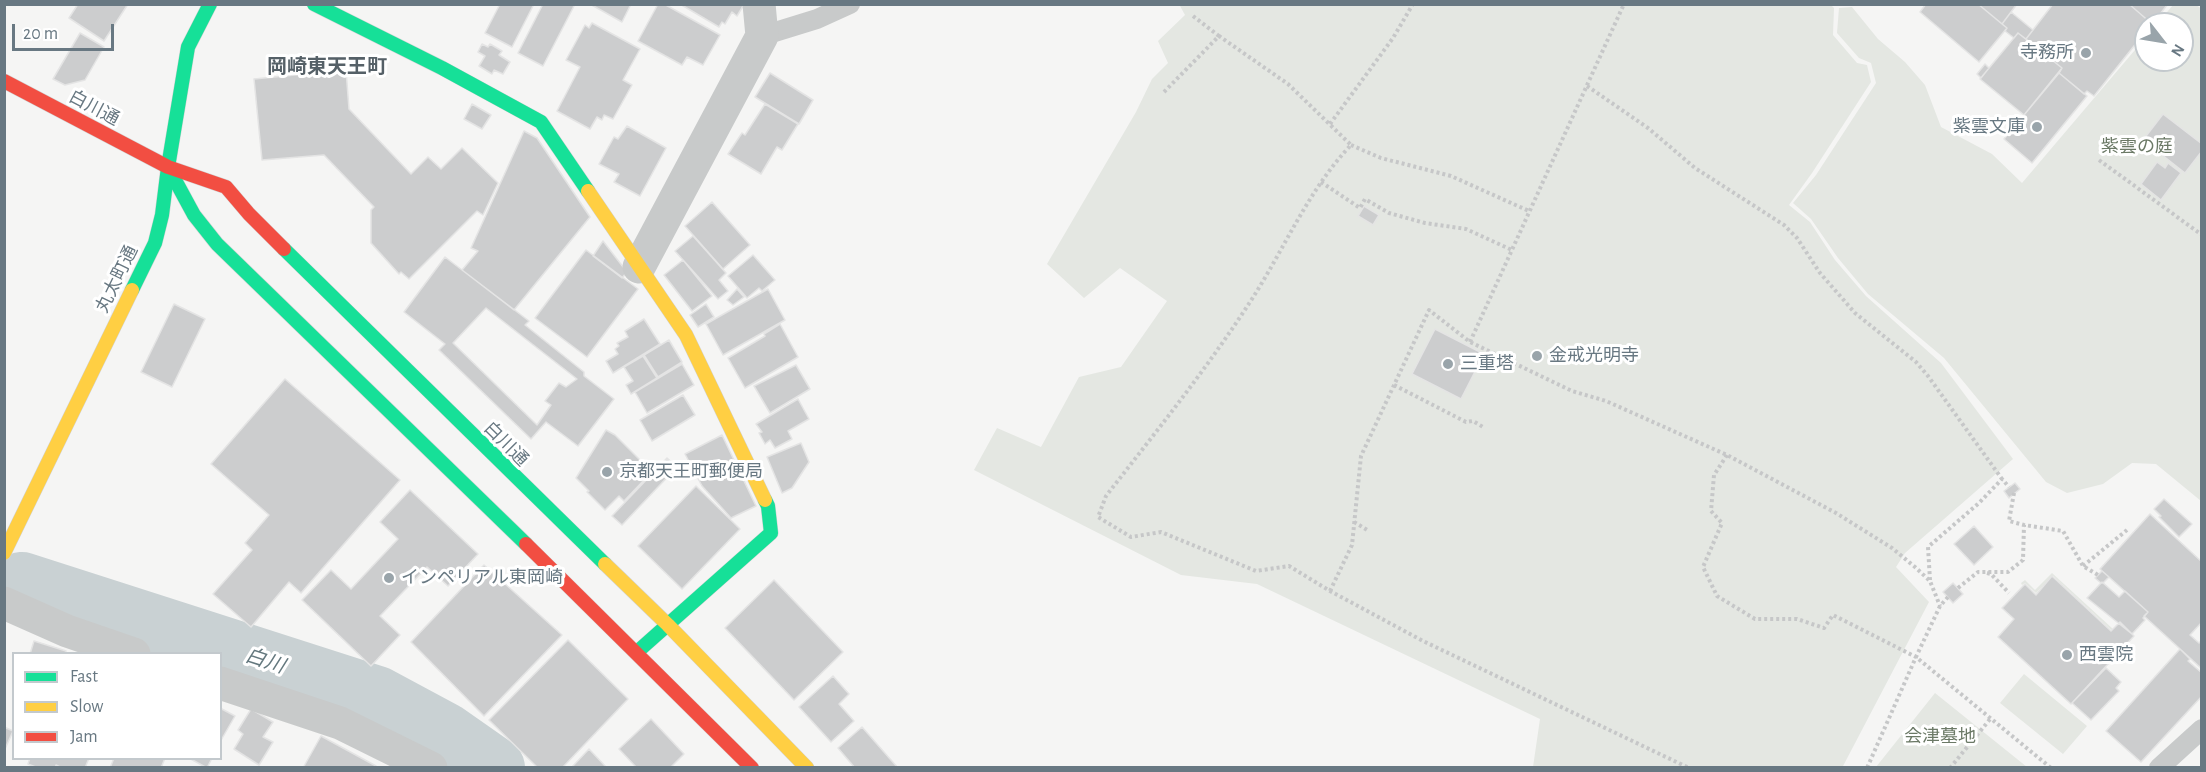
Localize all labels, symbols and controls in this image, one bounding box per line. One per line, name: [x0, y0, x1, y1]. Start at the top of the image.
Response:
scale bar: [15, 12, 117, 50]
north arrow: [2134, 12, 2194, 72]
text: 20 m: [23, 25, 58, 43]
text: N: [2168, 41, 2187, 59]
place label: 寺務所: [2020, 42, 2074, 64]
marker: 寺務所: [2079, 46, 2093, 60]
district label: 岡崎東天王町: [267, 55, 387, 79]
street label: 白川通: [65, 86, 123, 130]
place label: 紫雲文庫: [1953, 116, 2025, 138]
marker: 紫雲文庫: [2030, 120, 2044, 134]
park label: 紫雲の庭: [2101, 136, 2173, 158]
street label: 丸太町通: [92, 242, 142, 316]
place label: 金戒光明寺: [1549, 345, 1639, 367]
marker: 金戒光明寺: [1530, 349, 1544, 363]
place label: 三重塔: [1460, 353, 1514, 375]
marker: 三重塔: [1441, 357, 1455, 371]
street label: 白川通: [479, 417, 533, 471]
place label: 京都天王町郵便局: [619, 461, 763, 483]
marker: 京都天王町郵便局: [600, 465, 614, 479]
place label: インペリアル東岡崎: [401, 567, 563, 589]
marker: インペリアル東岡崎: [382, 571, 396, 585]
water label: 白川: [242, 643, 288, 679]
place label: 西雲院: [2079, 644, 2133, 666]
marker: 西雲院: [2060, 648, 2074, 662]
legend: [12, 652, 222, 760]
text: Fast: [70, 668, 98, 686]
text: Slow: [70, 698, 103, 716]
park label: 会津墓地: [1904, 726, 1976, 748]
text: Jam: [70, 728, 98, 746]

